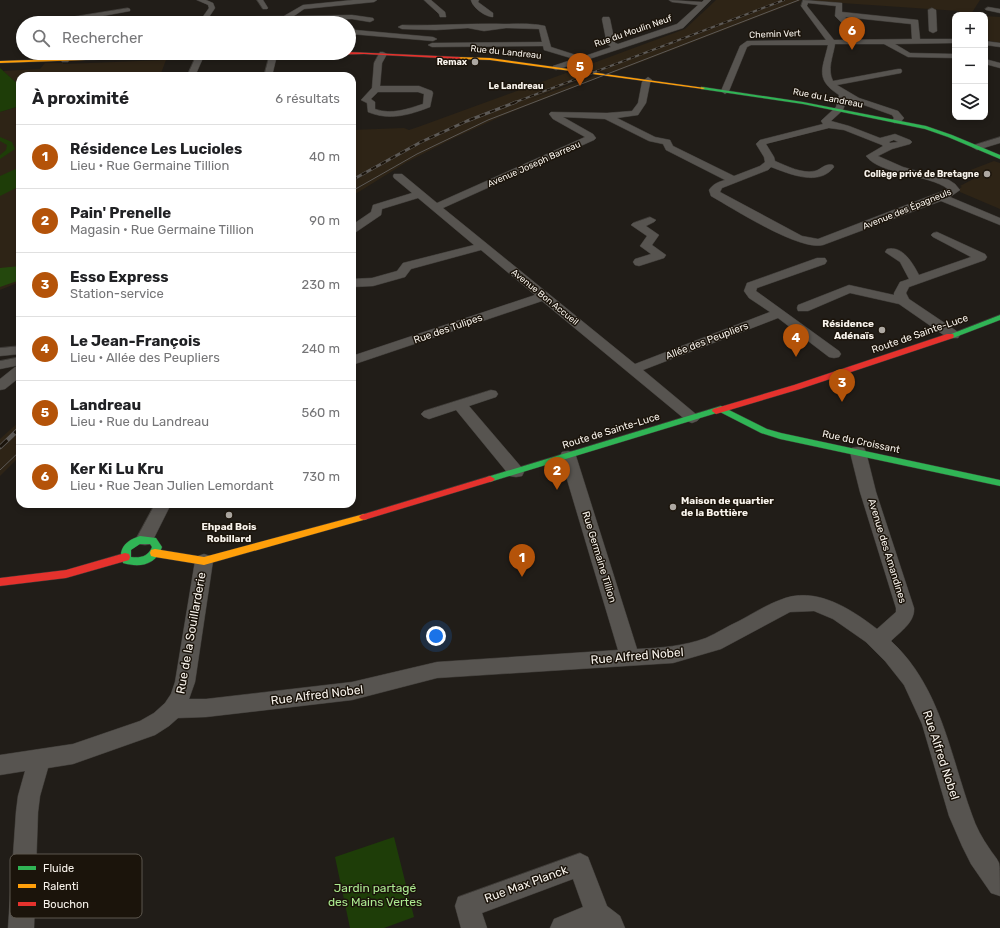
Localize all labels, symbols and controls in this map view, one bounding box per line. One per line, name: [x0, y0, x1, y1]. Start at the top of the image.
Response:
map controls: [952, 12, 988, 120]
button: +: [952, 12, 988, 48]
street label: Rue du Moulin Neuf: [593, 13, 674, 49]
search box: [16, 16, 356, 60]
pin: 6: [839, 17, 865, 50]
icon: search: [30, 27, 52, 49]
street label: Chemin Vert: [749, 28, 801, 40]
text: Rechercher: [62, 29, 143, 47]
street label: Rue du Landreau: [470, 43, 542, 61]
button: −: [952, 48, 988, 84]
pin: 5: [567, 53, 593, 86]
place label: Remax: [437, 57, 468, 67]
marker: Remax: [470, 57, 480, 67]
district label: Le Landreau: [488, 81, 544, 91]
button: layers: [952, 84, 988, 120]
street label: Rue du Landreau: [792, 86, 864, 110]
text: À proximité: [32, 88, 129, 108]
text: 6 résultats: [275, 91, 340, 106]
street label: Avenue Joseph Barreau: [486, 139, 582, 189]
text: Résidence Les Lucioles: [70, 140, 242, 158]
text: 1: [42, 149, 48, 164]
text: 40 m: [309, 149, 340, 164]
text: Lieu · Rue Germaine Tillion: [70, 158, 229, 173]
place label: Collège privé de Bretagne: [864, 169, 980, 180]
marker: Collège privé de Bretagne: [982, 169, 992, 179]
street label: Avenue des Épagneuls: [861, 186, 953, 231]
text: Pain' Prenelle: [70, 204, 171, 222]
text: 2: [41, 213, 49, 228]
text: 90 m: [309, 213, 340, 228]
text: Magasin · Rue Germaine Tillion: [70, 222, 254, 237]
street label: Avenue Bon Accueil: [510, 267, 580, 327]
text: Esso Express: [70, 268, 169, 286]
text: 3: [41, 277, 49, 292]
text: 230 m: [302, 277, 340, 292]
text: Station-service: [70, 286, 164, 301]
street label: Rue des Tulipes: [412, 312, 484, 346]
street label: Route de Sainte-Luce: [870, 312, 970, 356]
place label: Résidence Adénaïs: [822, 318, 874, 342]
street label: Allée des Peupliers: [664, 320, 750, 362]
pin: 4: [783, 324, 809, 357]
marker: Résidence Adénaïs: [877, 325, 887, 335]
text: Le Jean-François: [70, 332, 200, 350]
text: 4: [41, 341, 49, 356]
text: 240 m: [301, 341, 340, 356]
text: Lieu · Allée des Peupliers: [70, 350, 220, 365]
pin: 3: [829, 369, 855, 402]
text: Landreau: [70, 396, 141, 414]
text: 5: [41, 405, 49, 420]
text: 560 m: [301, 405, 340, 420]
street label: Route de Sainte-Luce: [561, 410, 662, 452]
text: Lieu · Rue du Landreau: [70, 414, 209, 429]
street label: Rue du Croissant: [821, 428, 901, 456]
pin: 2: [544, 457, 570, 490]
text: Ker Ki Lu Kru: [70, 460, 164, 478]
text: 6: [41, 469, 49, 484]
text: 730 m: [303, 469, 340, 484]
text: Lieu · Rue Jean Julien Lemordant: [70, 478, 274, 493]
place label: Maison de quartier de la Bottière: [681, 495, 774, 519]
street label: Avenue des Amandines: [865, 497, 909, 605]
marker: Maison de quartier de la Bottière: [668, 502, 678, 512]
marker: Ehpad Bois Robillard: [224, 510, 234, 520]
street label: Rue Germaine Tillion: [579, 510, 619, 604]
place label: Ehpad Bois Robillard: [201, 521, 257, 545]
pin: 1: [509, 544, 535, 577]
street label: Rue de la Souillarderie: [173, 571, 209, 695]
your location: [426, 626, 446, 646]
street label: Rue Alfred Nobel: [590, 645, 684, 667]
street label: Rue Alfred Nobel: [270, 682, 364, 708]
street label: Rue Alfred Nobel: [920, 708, 962, 802]
legend: [10, 854, 142, 918]
text: Fluide: [43, 862, 74, 875]
street label: Rue Max Planck: [482, 862, 570, 906]
text: Ralenti: [43, 880, 79, 893]
park label: Jardin partagé des Mains Vertes: [328, 881, 422, 909]
text: Bouchon: [43, 898, 89, 911]

